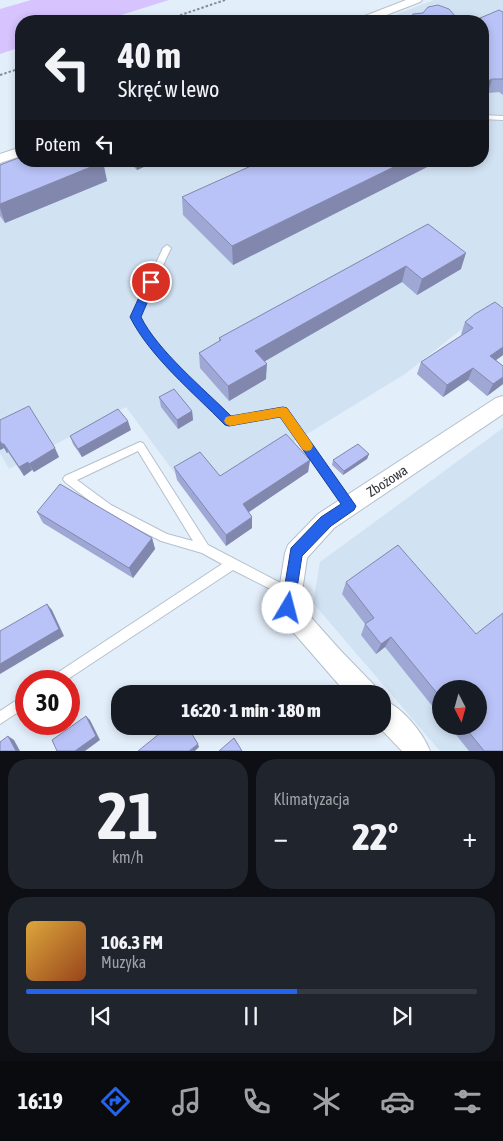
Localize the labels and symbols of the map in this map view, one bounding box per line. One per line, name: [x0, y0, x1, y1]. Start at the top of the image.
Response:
pin: [130, 261, 172, 303]
street label: Zbożowa: [364, 462, 410, 500]
position arrow: [261, 581, 313, 633]
speed limit sign: 30: [15, 670, 80, 735]
north arrow: [432, 680, 488, 735]

